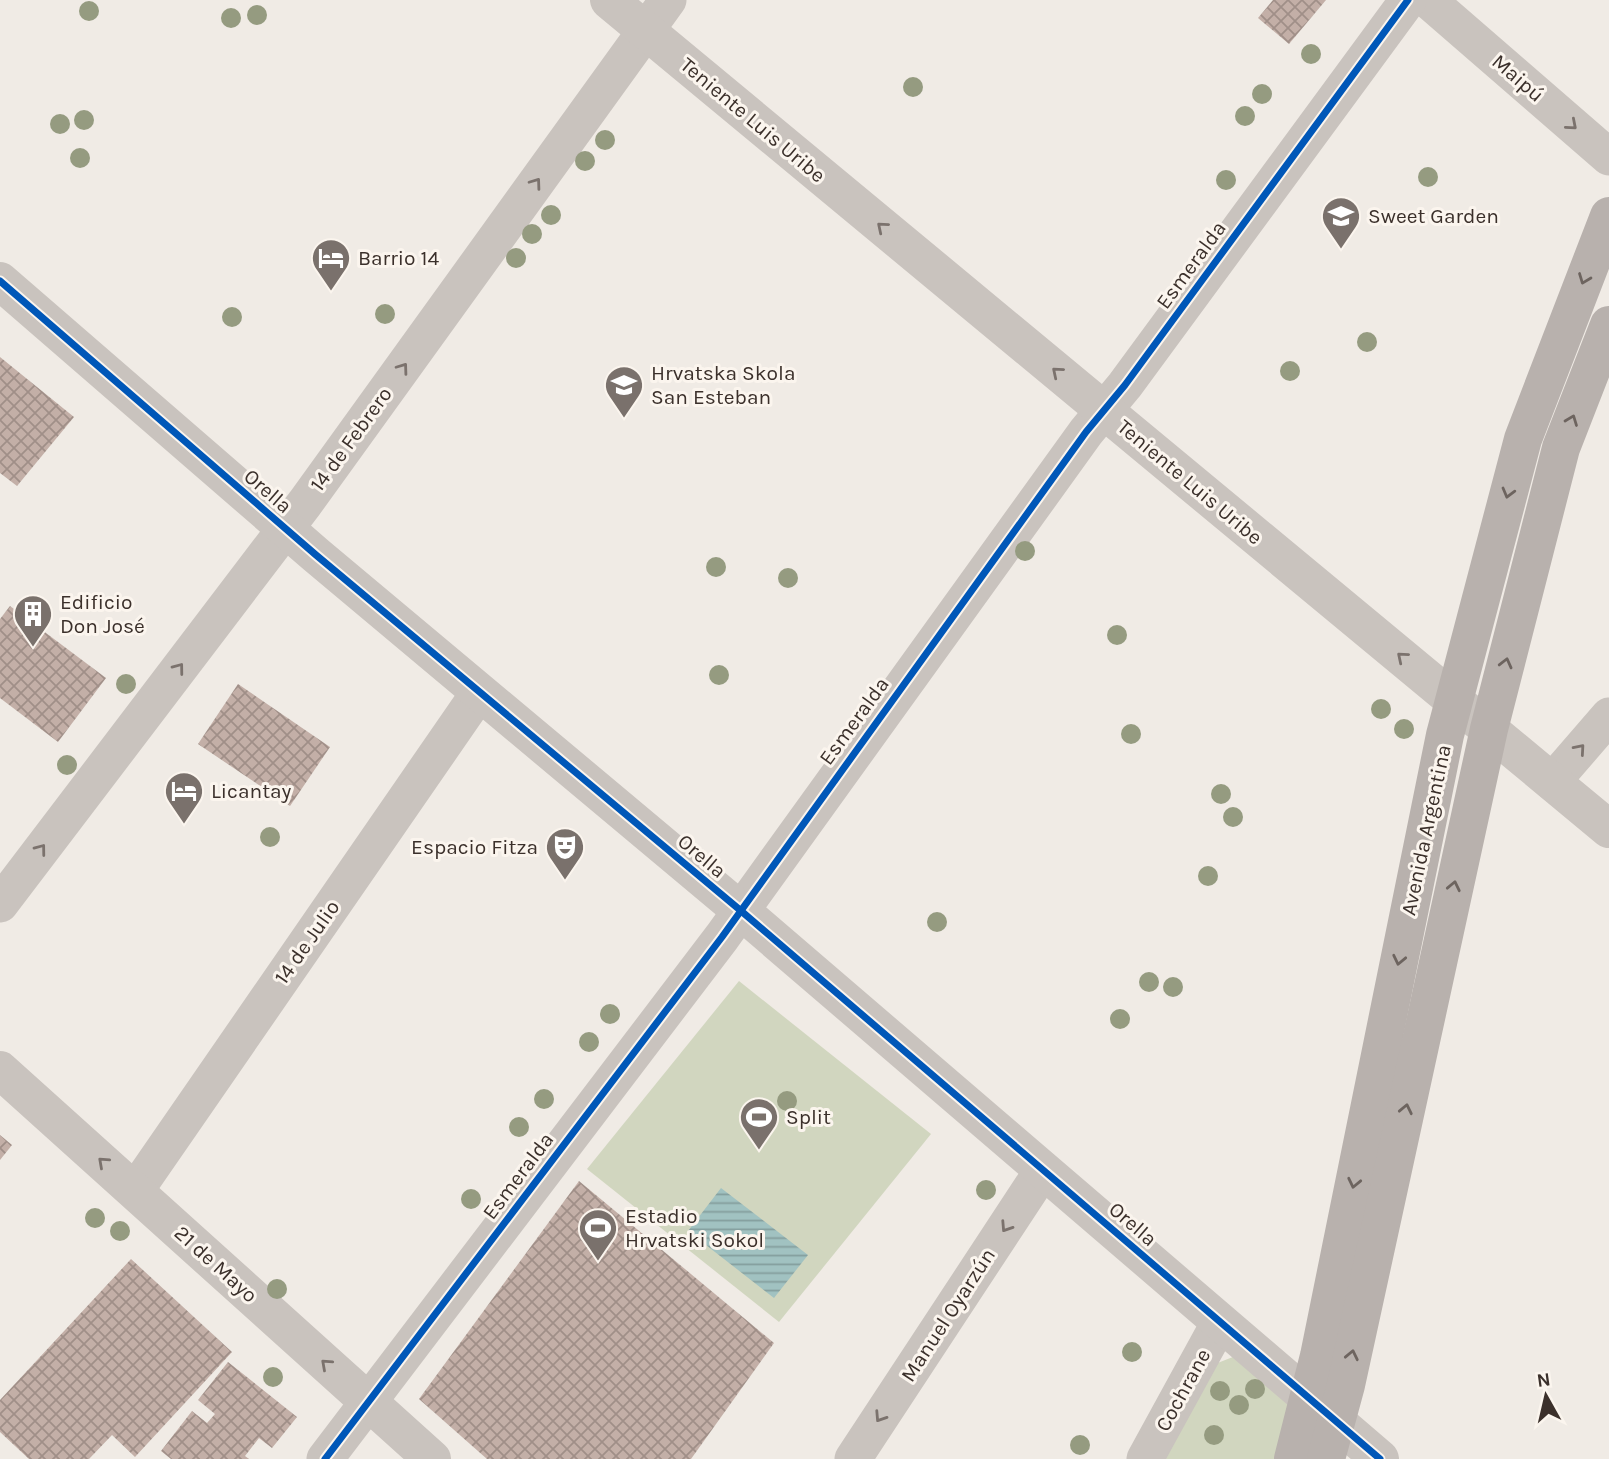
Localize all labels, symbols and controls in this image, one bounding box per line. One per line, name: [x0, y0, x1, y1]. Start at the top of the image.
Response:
street label: Maipú: [1487, 49, 1549, 107]
street label: Teniente Luis Uribe: [676, 53, 830, 187]
one-way arrow: [1564, 117, 1577, 129]
one-way arrow: [527, 178, 540, 191]
school or university icon: Sweet Garden: [1320, 195, 1362, 250]
place label: Sweet Garden: [1368, 204, 1499, 228]
street label: Esmeralda: [1151, 217, 1231, 313]
one-way arrow: [877, 223, 890, 235]
hotel icon: Barrio 14: [310, 237, 352, 292]
place label: Barrio 14: [358, 246, 439, 270]
one-way arrow: [1579, 273, 1593, 285]
place label: Hrvatska Skola San Esteban: [651, 361, 796, 409]
one-way arrow: [394, 363, 407, 376]
school or university icon: Hrvatska Skola San Esteban: [603, 364, 645, 419]
one-way arrow: [1052, 368, 1065, 380]
street label: 14 de Febrero: [305, 382, 397, 496]
one-way arrow: [1563, 414, 1577, 426]
street label: Teniente Luis Uribe: [1113, 415, 1267, 549]
street label: Orella: [239, 464, 297, 518]
one-way arrow: [1502, 487, 1517, 499]
place label: Edificio Don José: [60, 590, 145, 638]
building icon: Edificio Don José: [12, 593, 54, 648]
one-way arrow: [1398, 653, 1410, 666]
one-way arrow: [1498, 657, 1512, 669]
one-way arrow: [170, 663, 183, 676]
street label: Esmeralda: [814, 673, 894, 769]
street label: Avenida Argentina: [1396, 742, 1456, 918]
one-way arrow: [1572, 744, 1585, 757]
hotel icon: Licantay: [163, 770, 205, 825]
place label: Licantay: [211, 779, 292, 803]
theatre icon: Espacio Fitza: [544, 826, 586, 881]
street label: Orella: [673, 829, 731, 883]
place label: Espacio Fitza: [411, 835, 538, 859]
one-way arrow: [33, 844, 46, 857]
one-way arrow: [1446, 880, 1461, 892]
street label: 14 de Julio: [269, 896, 345, 988]
one-way arrow: [1393, 954, 1408, 966]
sports icon: Split: [738, 1096, 780, 1151]
one-way arrow: [1397, 1103, 1412, 1115]
place label: Split: [786, 1105, 831, 1129]
street label: Esmeralda: [478, 1128, 558, 1224]
one-way arrow: [98, 1158, 111, 1171]
one-way arrow: [1348, 1177, 1363, 1189]
street label: Orella: [1104, 1197, 1162, 1251]
place label: Estadio Hrvatski Sokol: [625, 1204, 764, 1252]
sports icon: Estadio Hrvatski Sokol: [577, 1207, 619, 1262]
one-way arrow: [1001, 1220, 1014, 1233]
street label: 21 de Mayo: [170, 1221, 262, 1307]
street label: Manuel Oyarzún: [896, 1244, 1000, 1386]
street label: Cochrane: [1151, 1345, 1215, 1435]
one-way arrow: [1344, 1349, 1358, 1361]
one-way arrow: [322, 1360, 335, 1372]
north arrow: [1511, 1361, 1581, 1431]
text: N: [1535, 1368, 1552, 1392]
one-way arrow: [876, 1409, 888, 1422]

